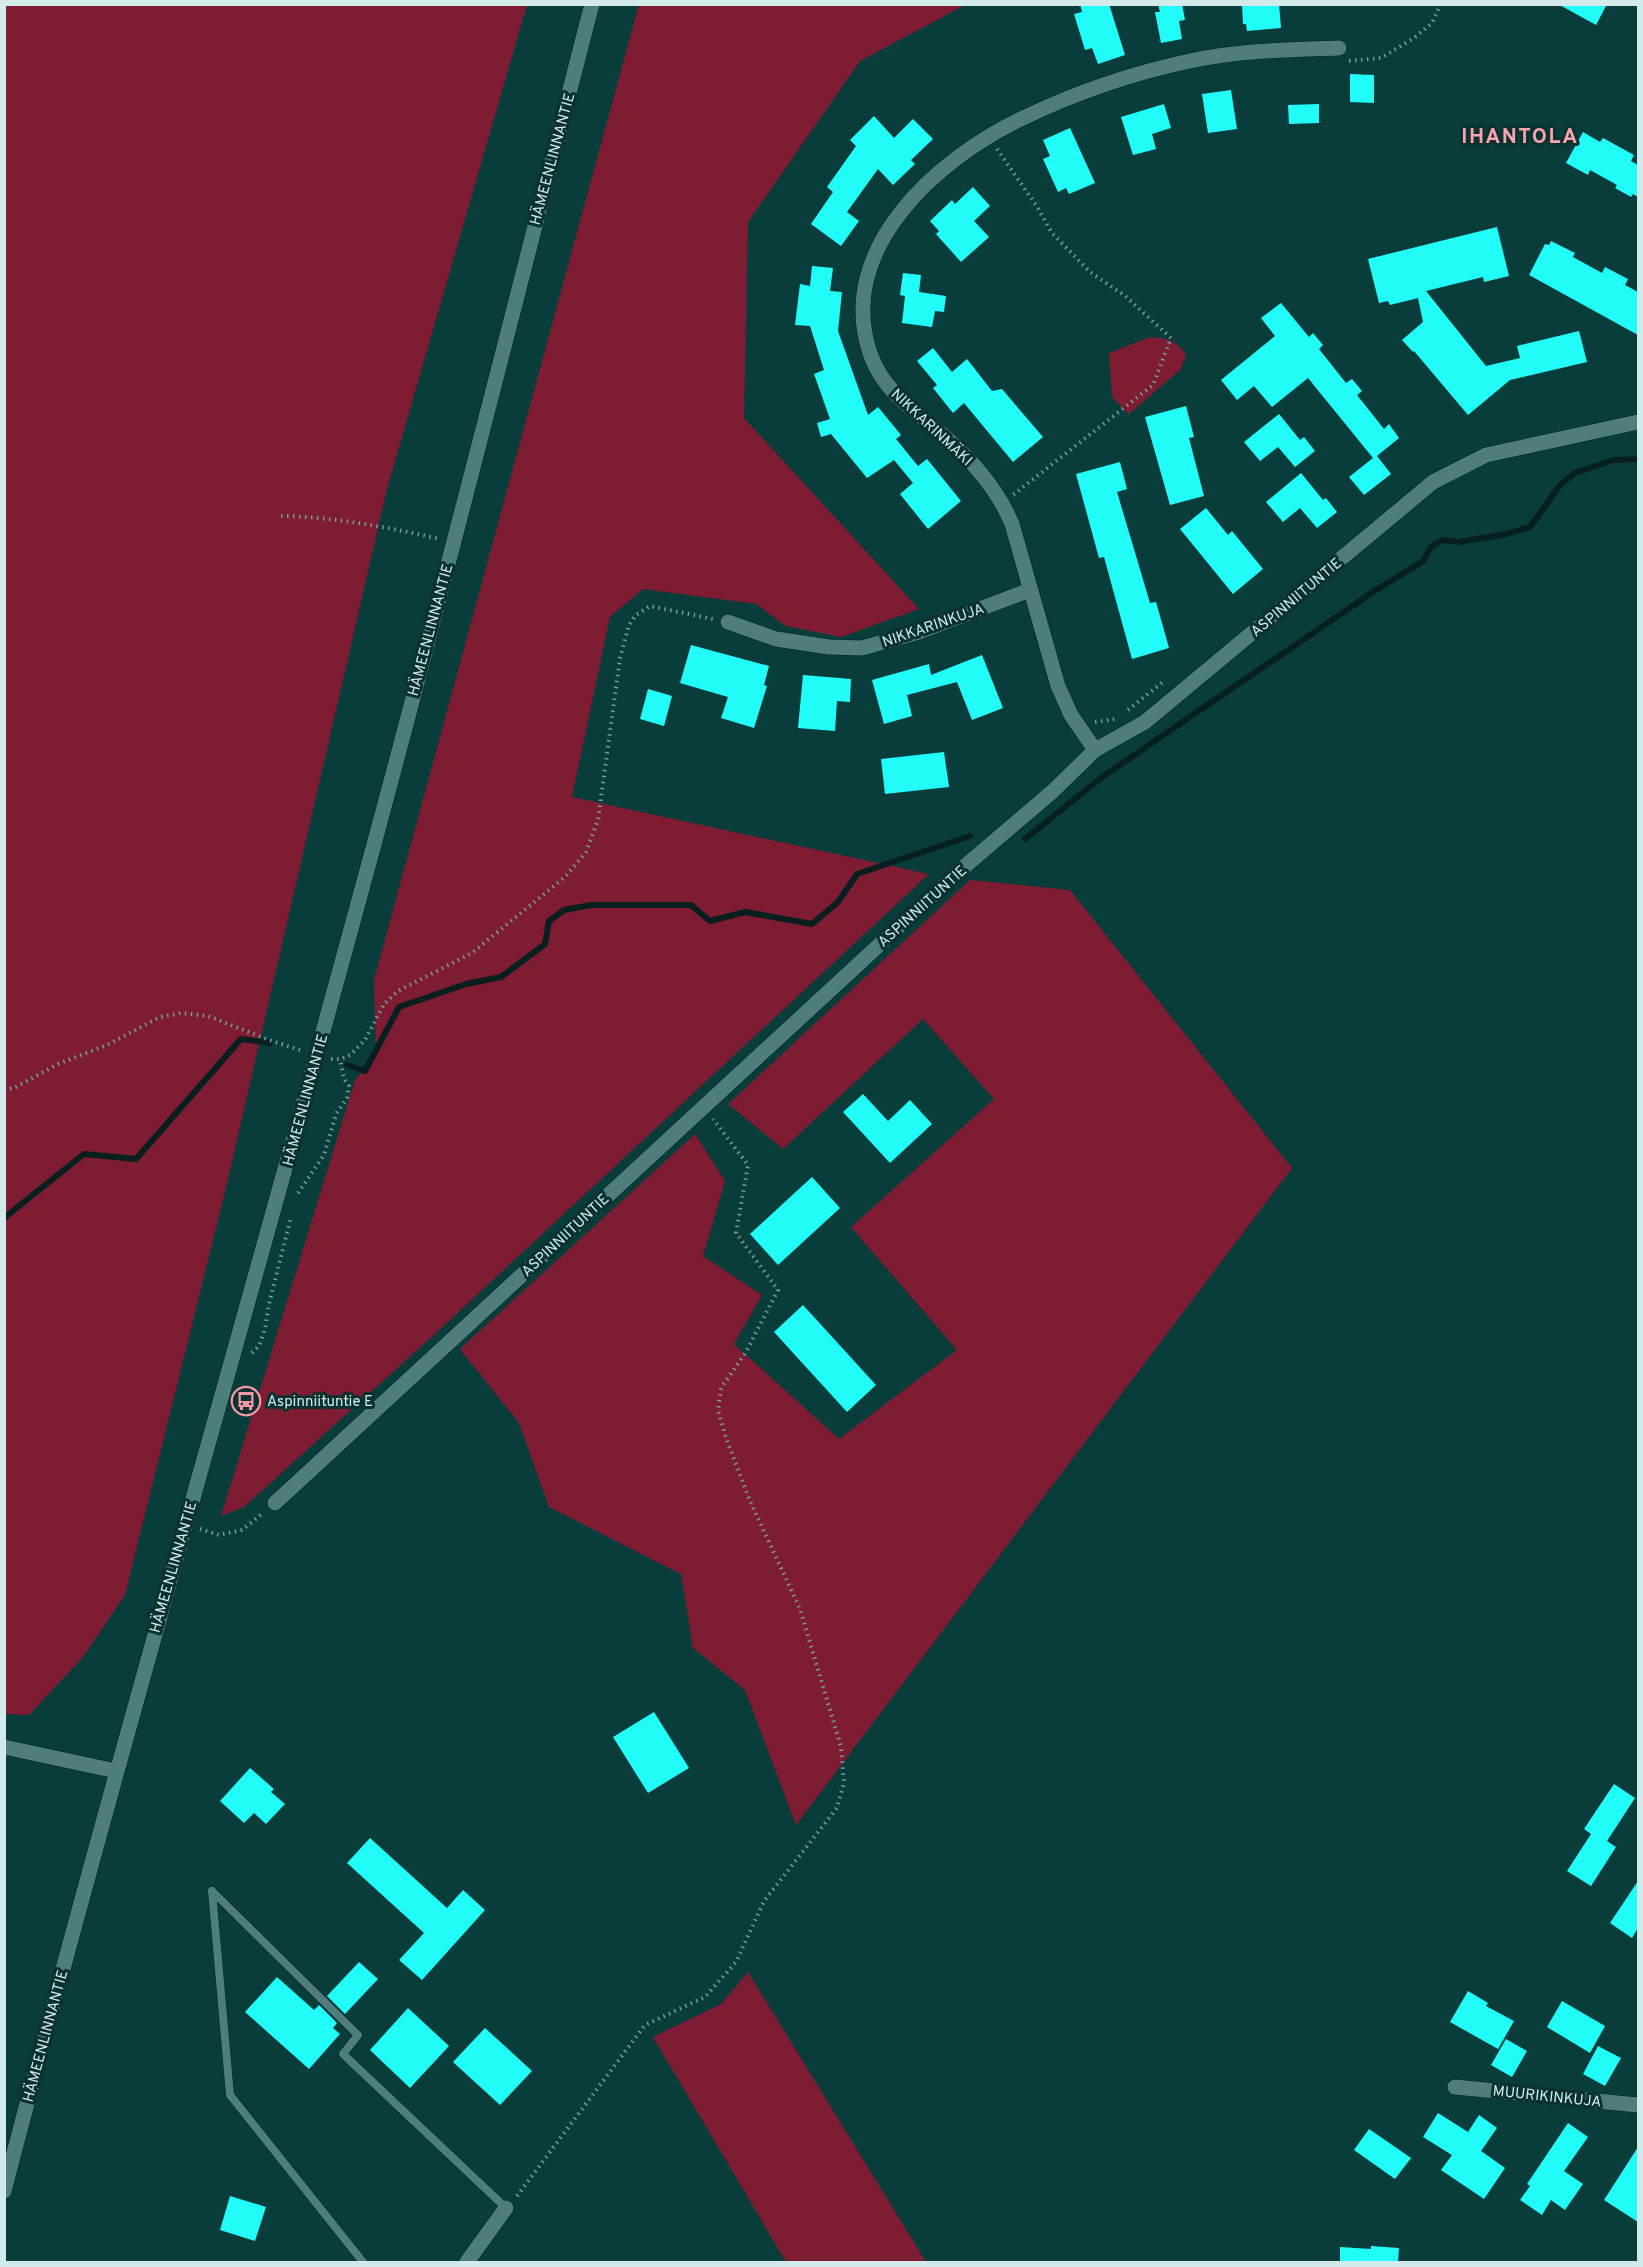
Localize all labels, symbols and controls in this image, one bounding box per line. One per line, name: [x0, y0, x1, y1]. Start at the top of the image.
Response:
street label: HÄMEENLINNANTIE: [526, 91, 580, 228]
district label: IHANTOLA: [1461, 124, 1579, 151]
street label: NIKKARINMÄKI: [886, 385, 976, 471]
street label: ASPINNIITUNTIE: [1247, 554, 1347, 642]
street label: HÄMEENLINNANTIE: [404, 562, 458, 699]
street label: NIKKARINKUJA: [880, 600, 987, 653]
street label: ASPINNIITUNTIE: [874, 862, 972, 952]
street label: HÄMEENLINNANTIE: [279, 1032, 333, 1169]
street label: ASPINNIITUNTIE: [518, 1190, 614, 1282]
bus stop icon: Aspinniituntie E: [230, 1385, 262, 1417]
place label: Aspinniituntie E: [267, 1393, 373, 1412]
street label: HÄMEENLINNANTIE: [146, 1499, 202, 1635]
street label: HÄMEENLINNANTIE: [19, 1968, 73, 2105]
street label: MUURIKINKUJA: [1492, 2082, 1602, 2113]

